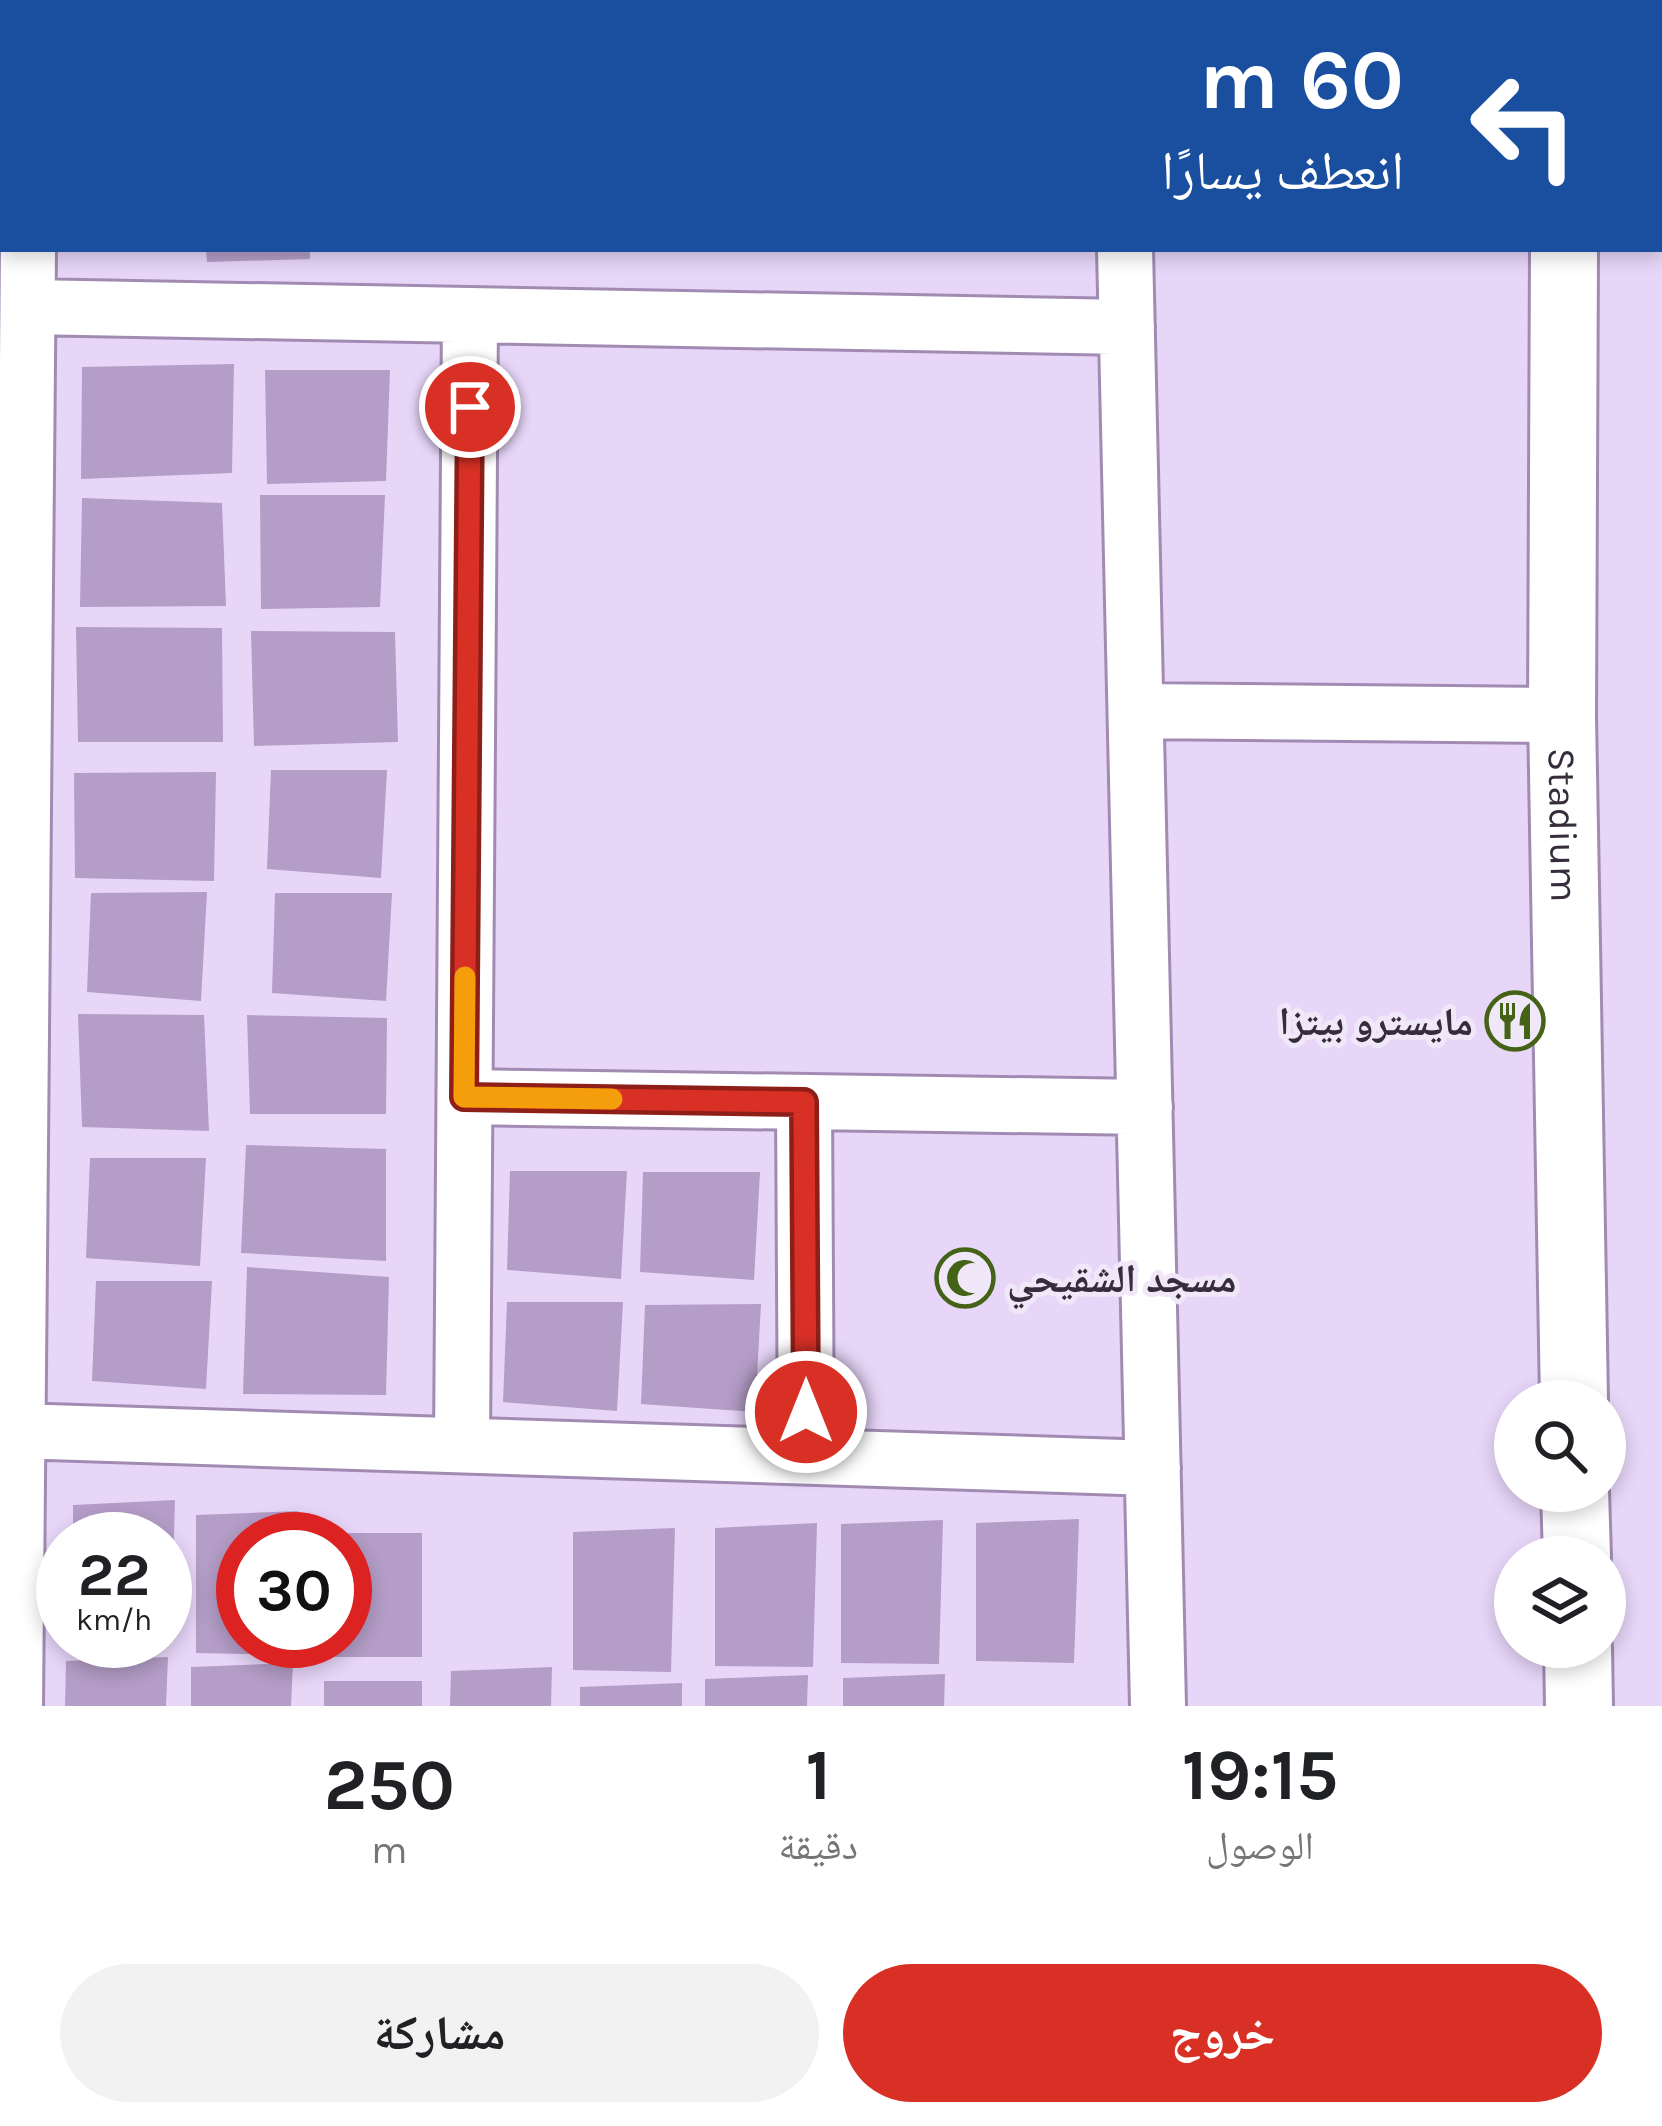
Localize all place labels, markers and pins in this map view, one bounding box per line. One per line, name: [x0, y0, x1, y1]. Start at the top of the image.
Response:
pin: [419, 356, 521, 458]
restaurant icon: مايسترو بيتزا: [1484, 990, 1546, 1052]
place label: مايسترو بيتزا: [1279, 999, 1473, 1045]
mosque icon: مسجد الشقيحي: [934, 1247, 996, 1309]
place label: مسجد الشقيحي: [1007, 1256, 1236, 1310]

